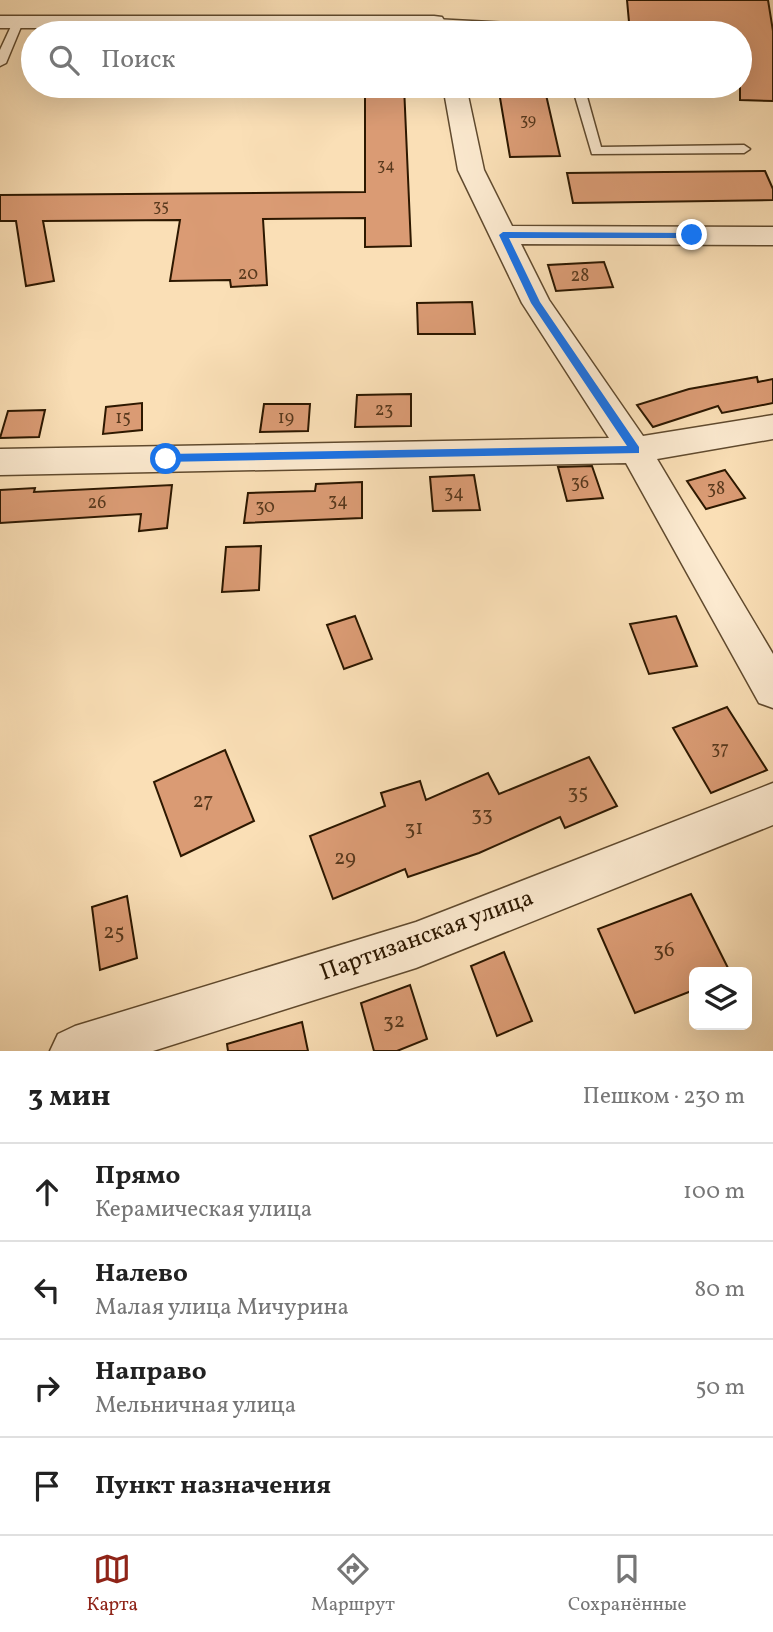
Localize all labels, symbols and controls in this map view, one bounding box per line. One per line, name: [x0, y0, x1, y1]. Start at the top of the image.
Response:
search box: [21, 21, 752, 98]
icon: search: [45, 41, 83, 79]
text: Поиск: [101, 42, 175, 78]
house number: 39: [520, 110, 536, 132]
house number: 34: [377, 155, 395, 177]
house number: 35: [153, 196, 169, 218]
route end: [676, 219, 707, 250]
house number: 20: [238, 262, 258, 287]
house number: 28: [571, 264, 589, 289]
house number: 23: [375, 398, 393, 423]
house number: 15: [115, 406, 131, 431]
house number: 19: [278, 406, 294, 431]
route start: [150, 443, 181, 474]
house number: 36: [571, 471, 589, 496]
house number: 38: [707, 477, 725, 502]
house number: 34: [444, 481, 464, 506]
house number: 34: [328, 489, 348, 514]
house number: 26: [88, 491, 106, 516]
house number: 30: [255, 495, 275, 520]
house number: 37: [711, 737, 729, 762]
house number: 35: [568, 778, 588, 807]
house number: 27: [193, 787, 213, 816]
house number: 33: [471, 800, 493, 829]
house number: 31: [405, 814, 423, 843]
house number: 29: [334, 844, 356, 873]
street label: Партизанская улица: [315, 882, 539, 990]
house number: 25: [103, 918, 125, 947]
house number: 36: [653, 936, 675, 965]
map controls: [689, 967, 752, 1030]
button: layers: [689, 967, 752, 1030]
house number: 32: [383, 1007, 405, 1036]
text: 3 мин: [28, 1076, 111, 1118]
text: Пешком · 230 m: [583, 1081, 745, 1113]
text: Прямо: [95, 1158, 180, 1194]
icon: ahead: [28, 1173, 66, 1211]
text: 100 m: [683, 1176, 745, 1208]
text: Керамическая улица: [95, 1194, 312, 1226]
text: Налево: [95, 1256, 188, 1292]
icon: left: [28, 1271, 66, 1309]
text: 80 m: [695, 1274, 745, 1306]
text: Малая улица Мичурина: [95, 1292, 349, 1324]
text: Направо: [95, 1354, 207, 1390]
icon: right: [28, 1369, 66, 1407]
text: 50 m: [696, 1372, 745, 1404]
text: Мельничная улица: [95, 1390, 296, 1422]
icon: arrive: [28, 1467, 66, 1505]
text: Пункт назначения: [95, 1468, 331, 1504]
tab: Карта: [87, 1550, 138, 1618]
tab: Маршрут: [311, 1550, 395, 1618]
tab: Сохранённые: [568, 1550, 686, 1618]

